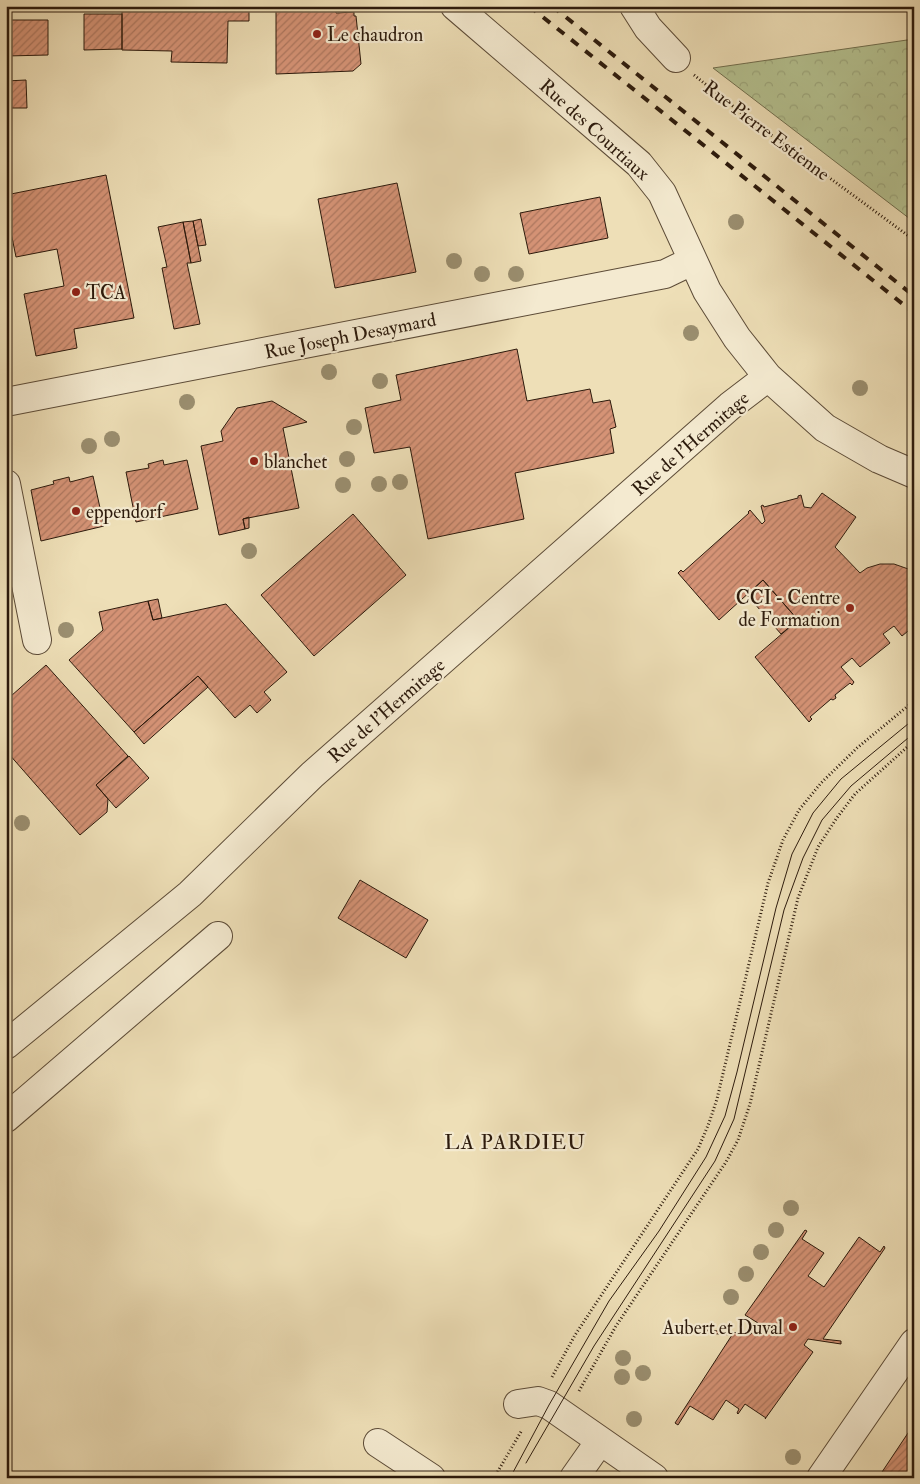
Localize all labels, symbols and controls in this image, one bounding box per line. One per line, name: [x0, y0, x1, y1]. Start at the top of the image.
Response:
place label: Le chaudron: [327, 23, 423, 47]
marker: Le chaudron: [311, 28, 323, 40]
street label: Rue des Courtiaux: [534, 74, 655, 186]
street label: Rue Pierre Estienne: [698, 75, 834, 186]
place label: TCA: [86, 281, 126, 305]
marker: TCA: [70, 286, 82, 298]
street label: Rue Joseph Desaymard: [262, 307, 439, 365]
street label: Rue de l'Hermitage: [627, 386, 754, 501]
place label: blanchet: [264, 450, 327, 474]
marker: blanchet: [248, 455, 260, 467]
place label: eppendorf: [86, 500, 165, 525]
marker: eppendorf: [70, 505, 82, 517]
place label: CCI - Centre de Formation: [736, 586, 840, 632]
marker: CCI - Centre de Formation: [844, 602, 856, 614]
street label: Rue de l'Hermitage: [323, 653, 450, 768]
district label: LA PARDIEU: [444, 1129, 586, 1156]
place label: Aubert et Duval: [662, 1316, 783, 1340]
marker: Aubert et Duval: [787, 1321, 799, 1333]

